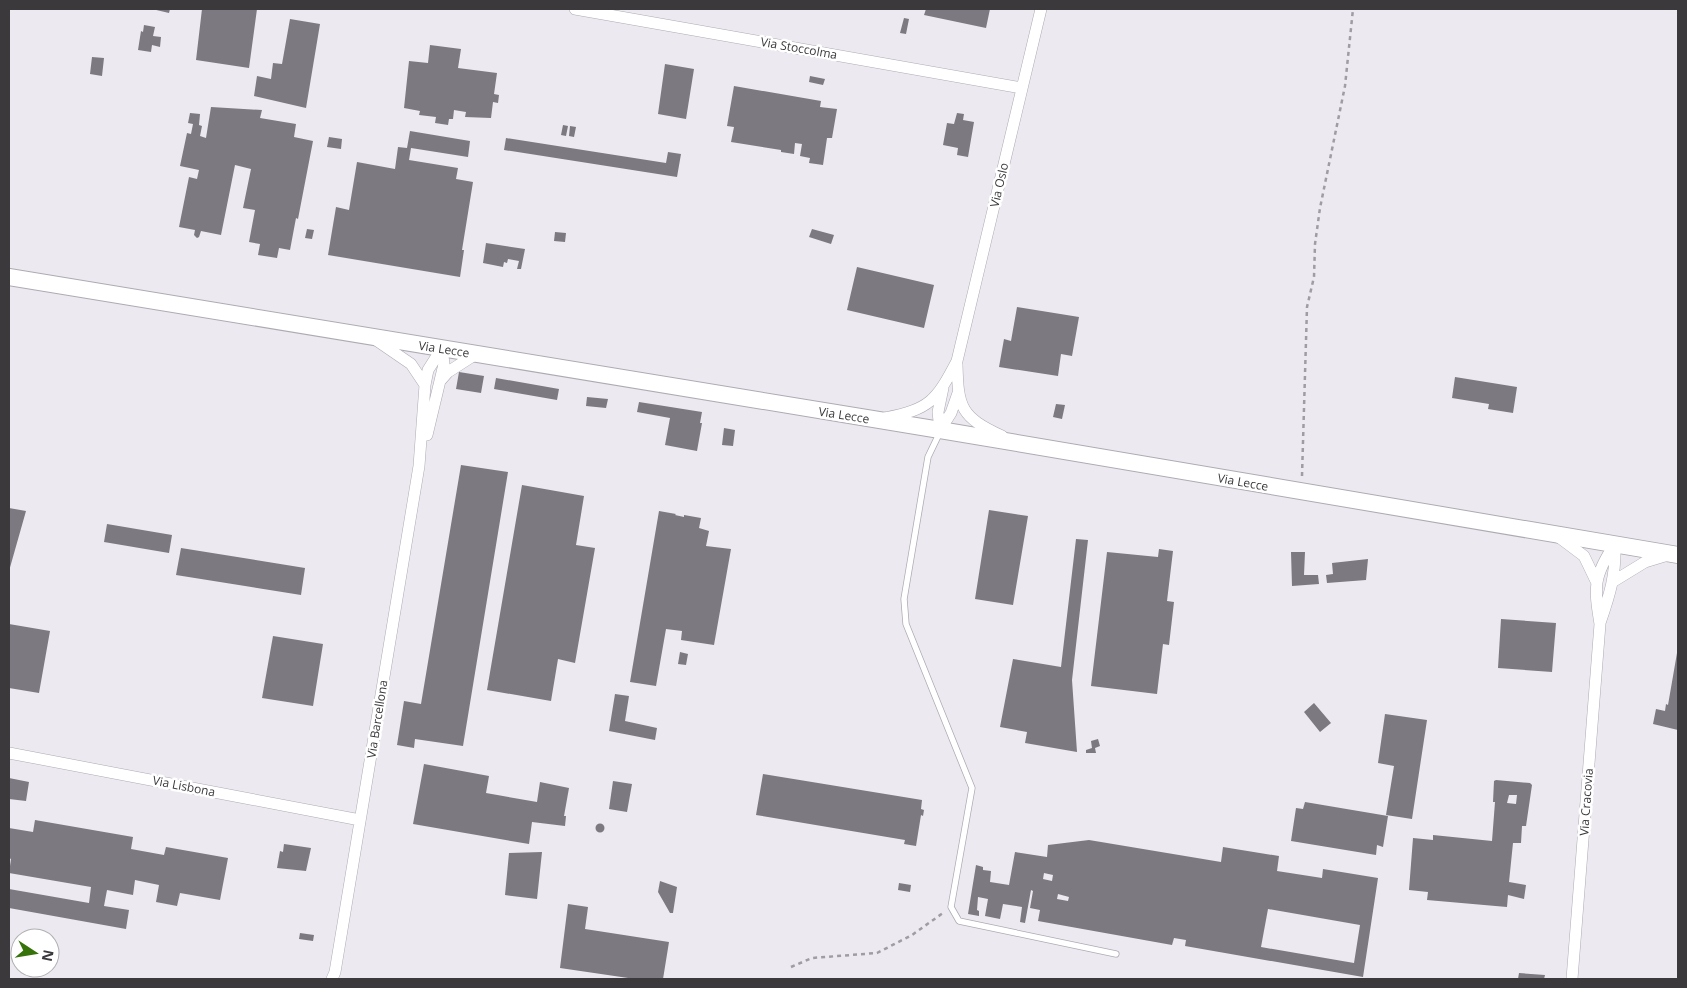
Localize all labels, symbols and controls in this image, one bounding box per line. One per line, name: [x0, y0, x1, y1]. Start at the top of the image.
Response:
street label: Via Stoccolma: [759, 33, 839, 63]
street label: Via Oslo: [986, 161, 1012, 209]
street label: Via Lecce: [417, 337, 471, 361]
street label: Via Lecce: [817, 403, 871, 427]
street label: Via Lecce: [1216, 469, 1270, 495]
street label: Via Barcellona: [362, 679, 392, 759]
street label: Via Cracovia: [1575, 768, 1597, 836]
street label: Via Lisbona: [151, 772, 217, 800]
north arrow: [10, 928, 60, 978]
text: N: [38, 948, 59, 963]

